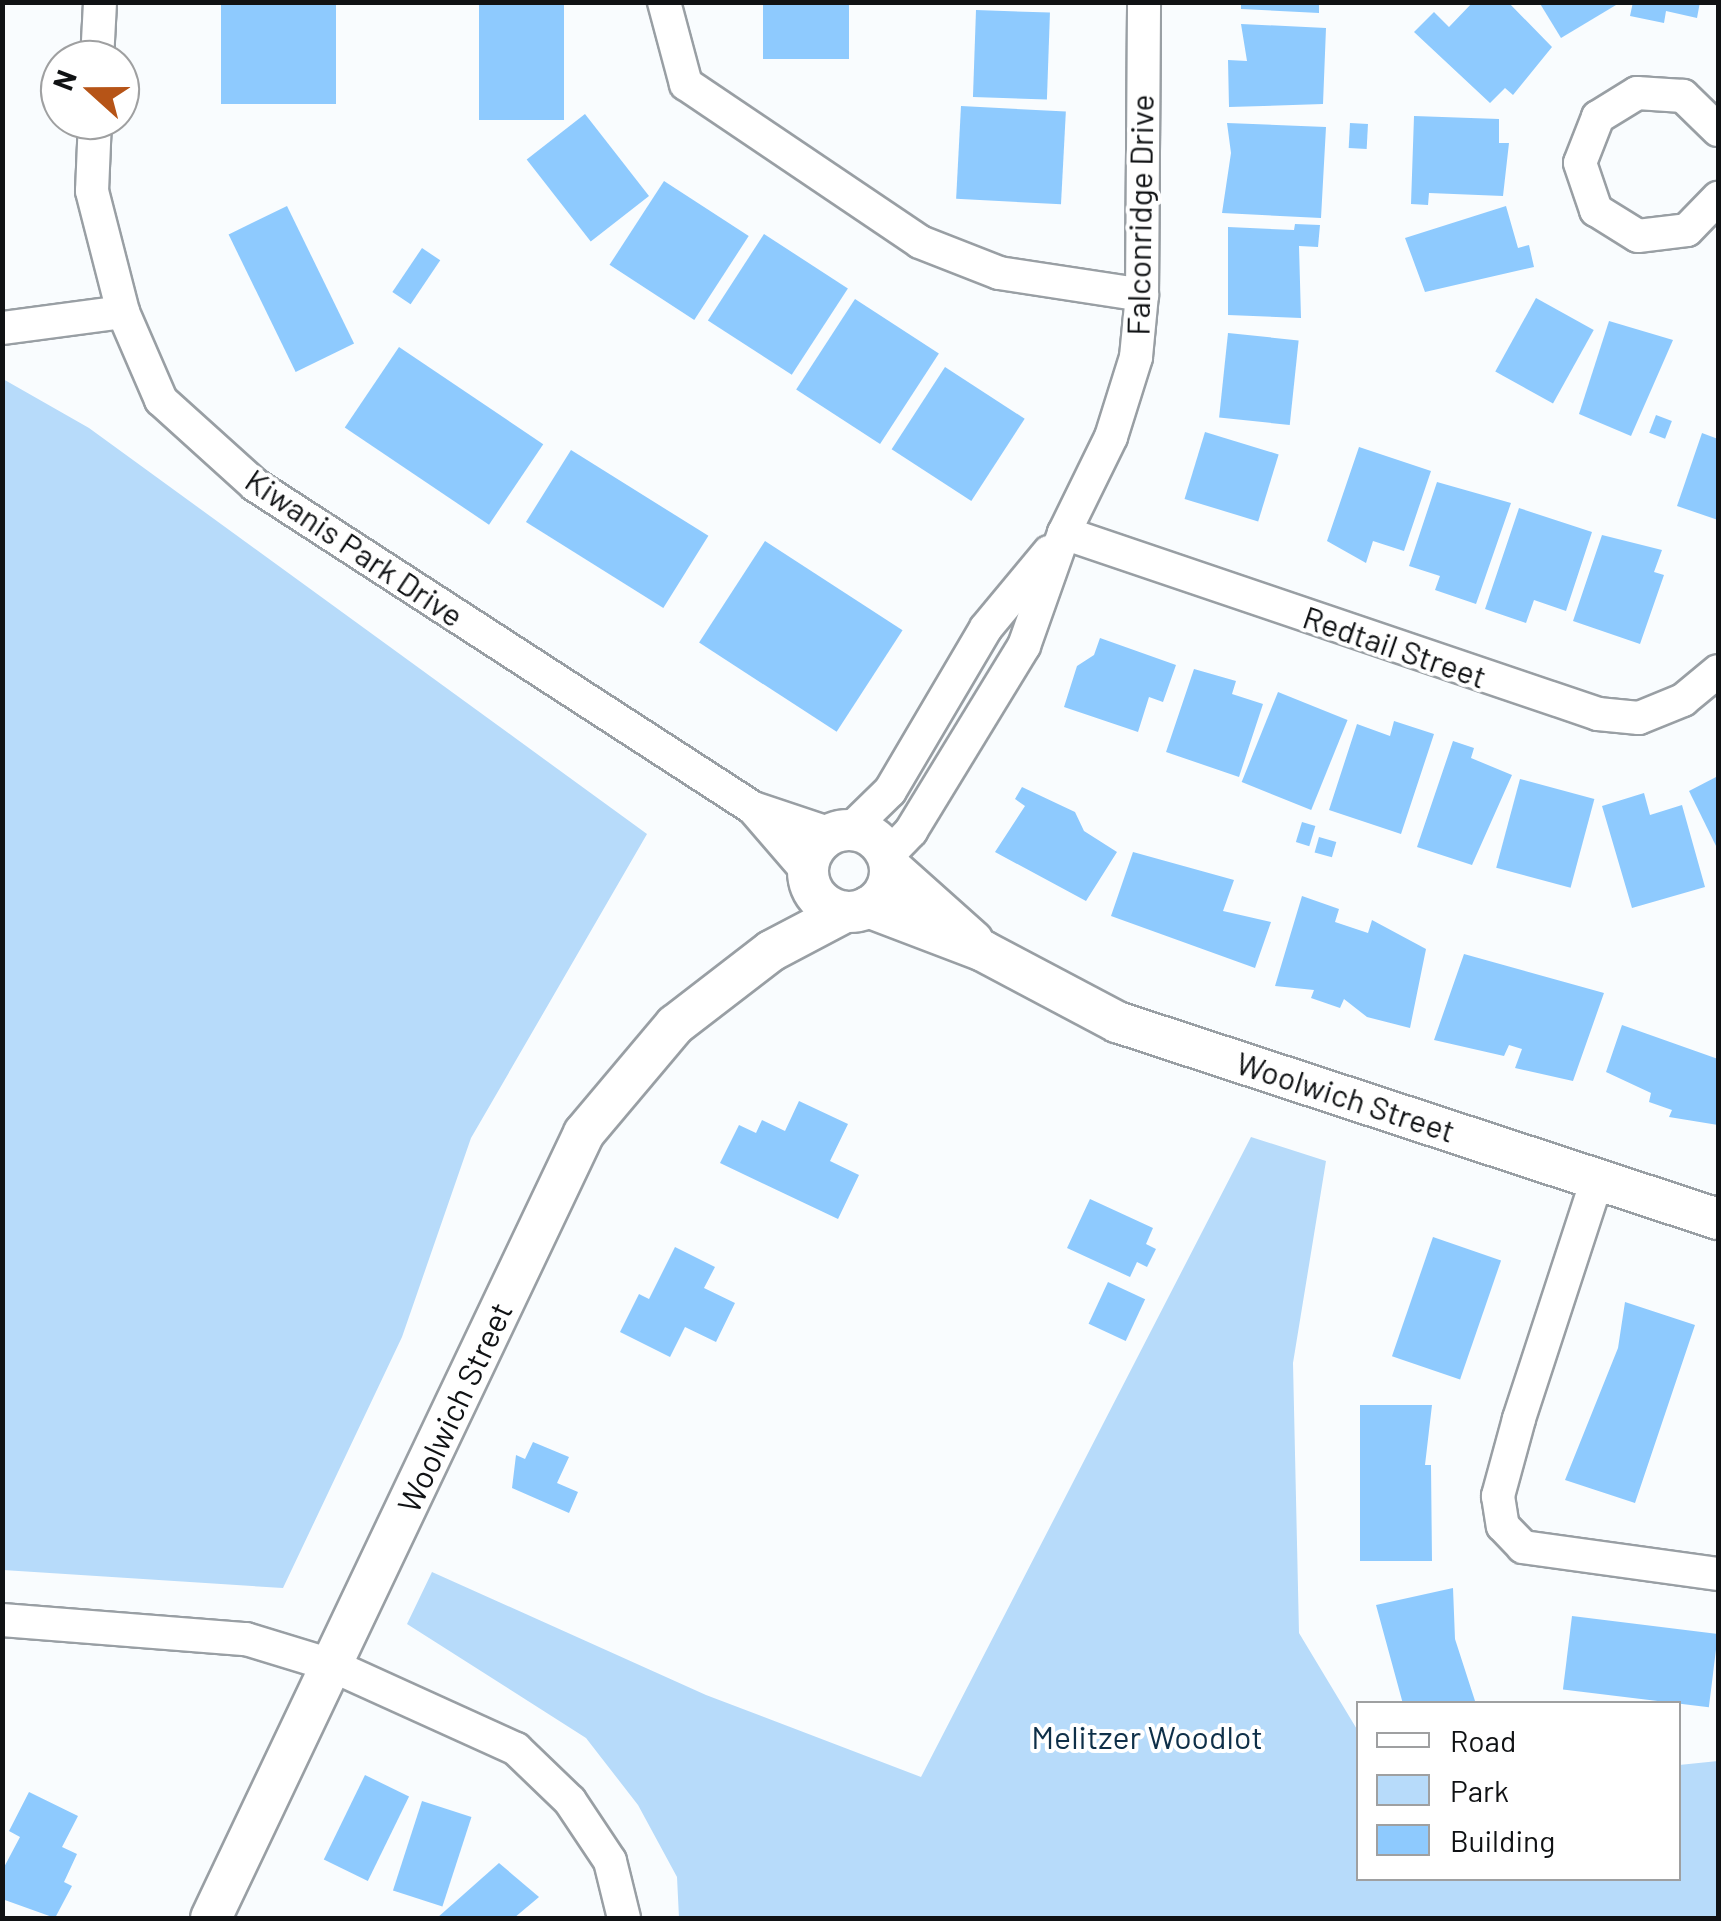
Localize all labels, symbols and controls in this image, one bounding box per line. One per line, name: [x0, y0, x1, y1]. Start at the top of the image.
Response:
north arrow: [40, 40, 140, 140]
text: N: [45, 65, 83, 95]
street label: Falconridge Drive: [1118, 94, 1160, 336]
street label: Kiwanis Park Drive: [239, 460, 471, 634]
street label: Redtail Street: [1298, 597, 1492, 695]
street label: Woolwich Street: [1232, 1043, 1460, 1149]
street label: Woolwich Street: [388, 1296, 520, 1518]
legend: [1356, 1701, 1681, 1881]
park label: Melitzer Woodlot: [1031, 1717, 1263, 1755]
text: Road: [1450, 1722, 1516, 1758]
text: Park: [1450, 1772, 1509, 1808]
text: Building: [1450, 1822, 1555, 1858]

